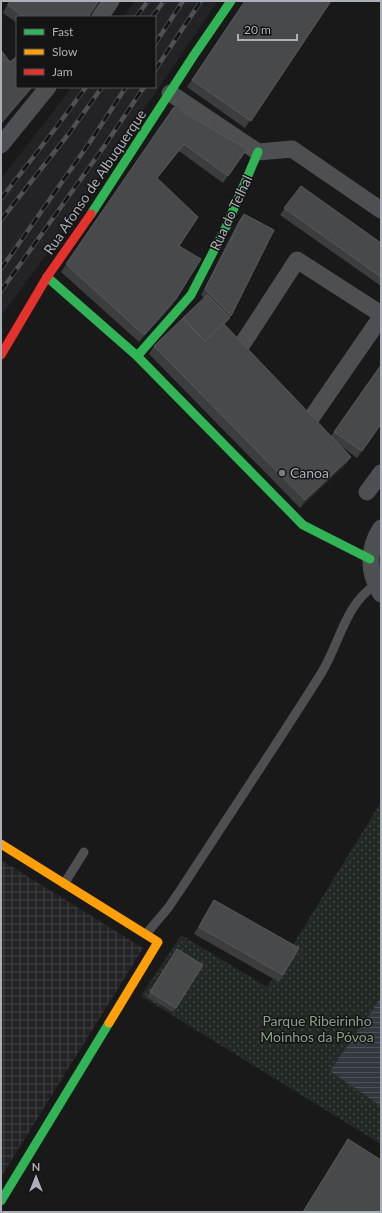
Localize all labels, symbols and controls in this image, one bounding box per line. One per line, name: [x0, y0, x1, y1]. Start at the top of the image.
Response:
legend: [16, 16, 156, 88]
scale bar: [238, 16, 297, 42]
text: 20 m: [244, 22, 271, 37]
text: Fast: [52, 24, 74, 39]
text: Slow: [52, 44, 78, 59]
text: Jam: [52, 64, 73, 79]
street label: Rua Afonso de Albuquerque: [40, 106, 149, 257]
street label: Rua do Telhal: [206, 172, 255, 253]
place label: Canoa: [290, 464, 329, 481]
marker: Canoa: [277, 468, 287, 478]
park label: Parque Ribeirinho Moinhos da Póvoa: [260, 1012, 374, 1045]
north arrow: [16, 1157, 56, 1197]
text: N: [32, 1160, 40, 1173]

